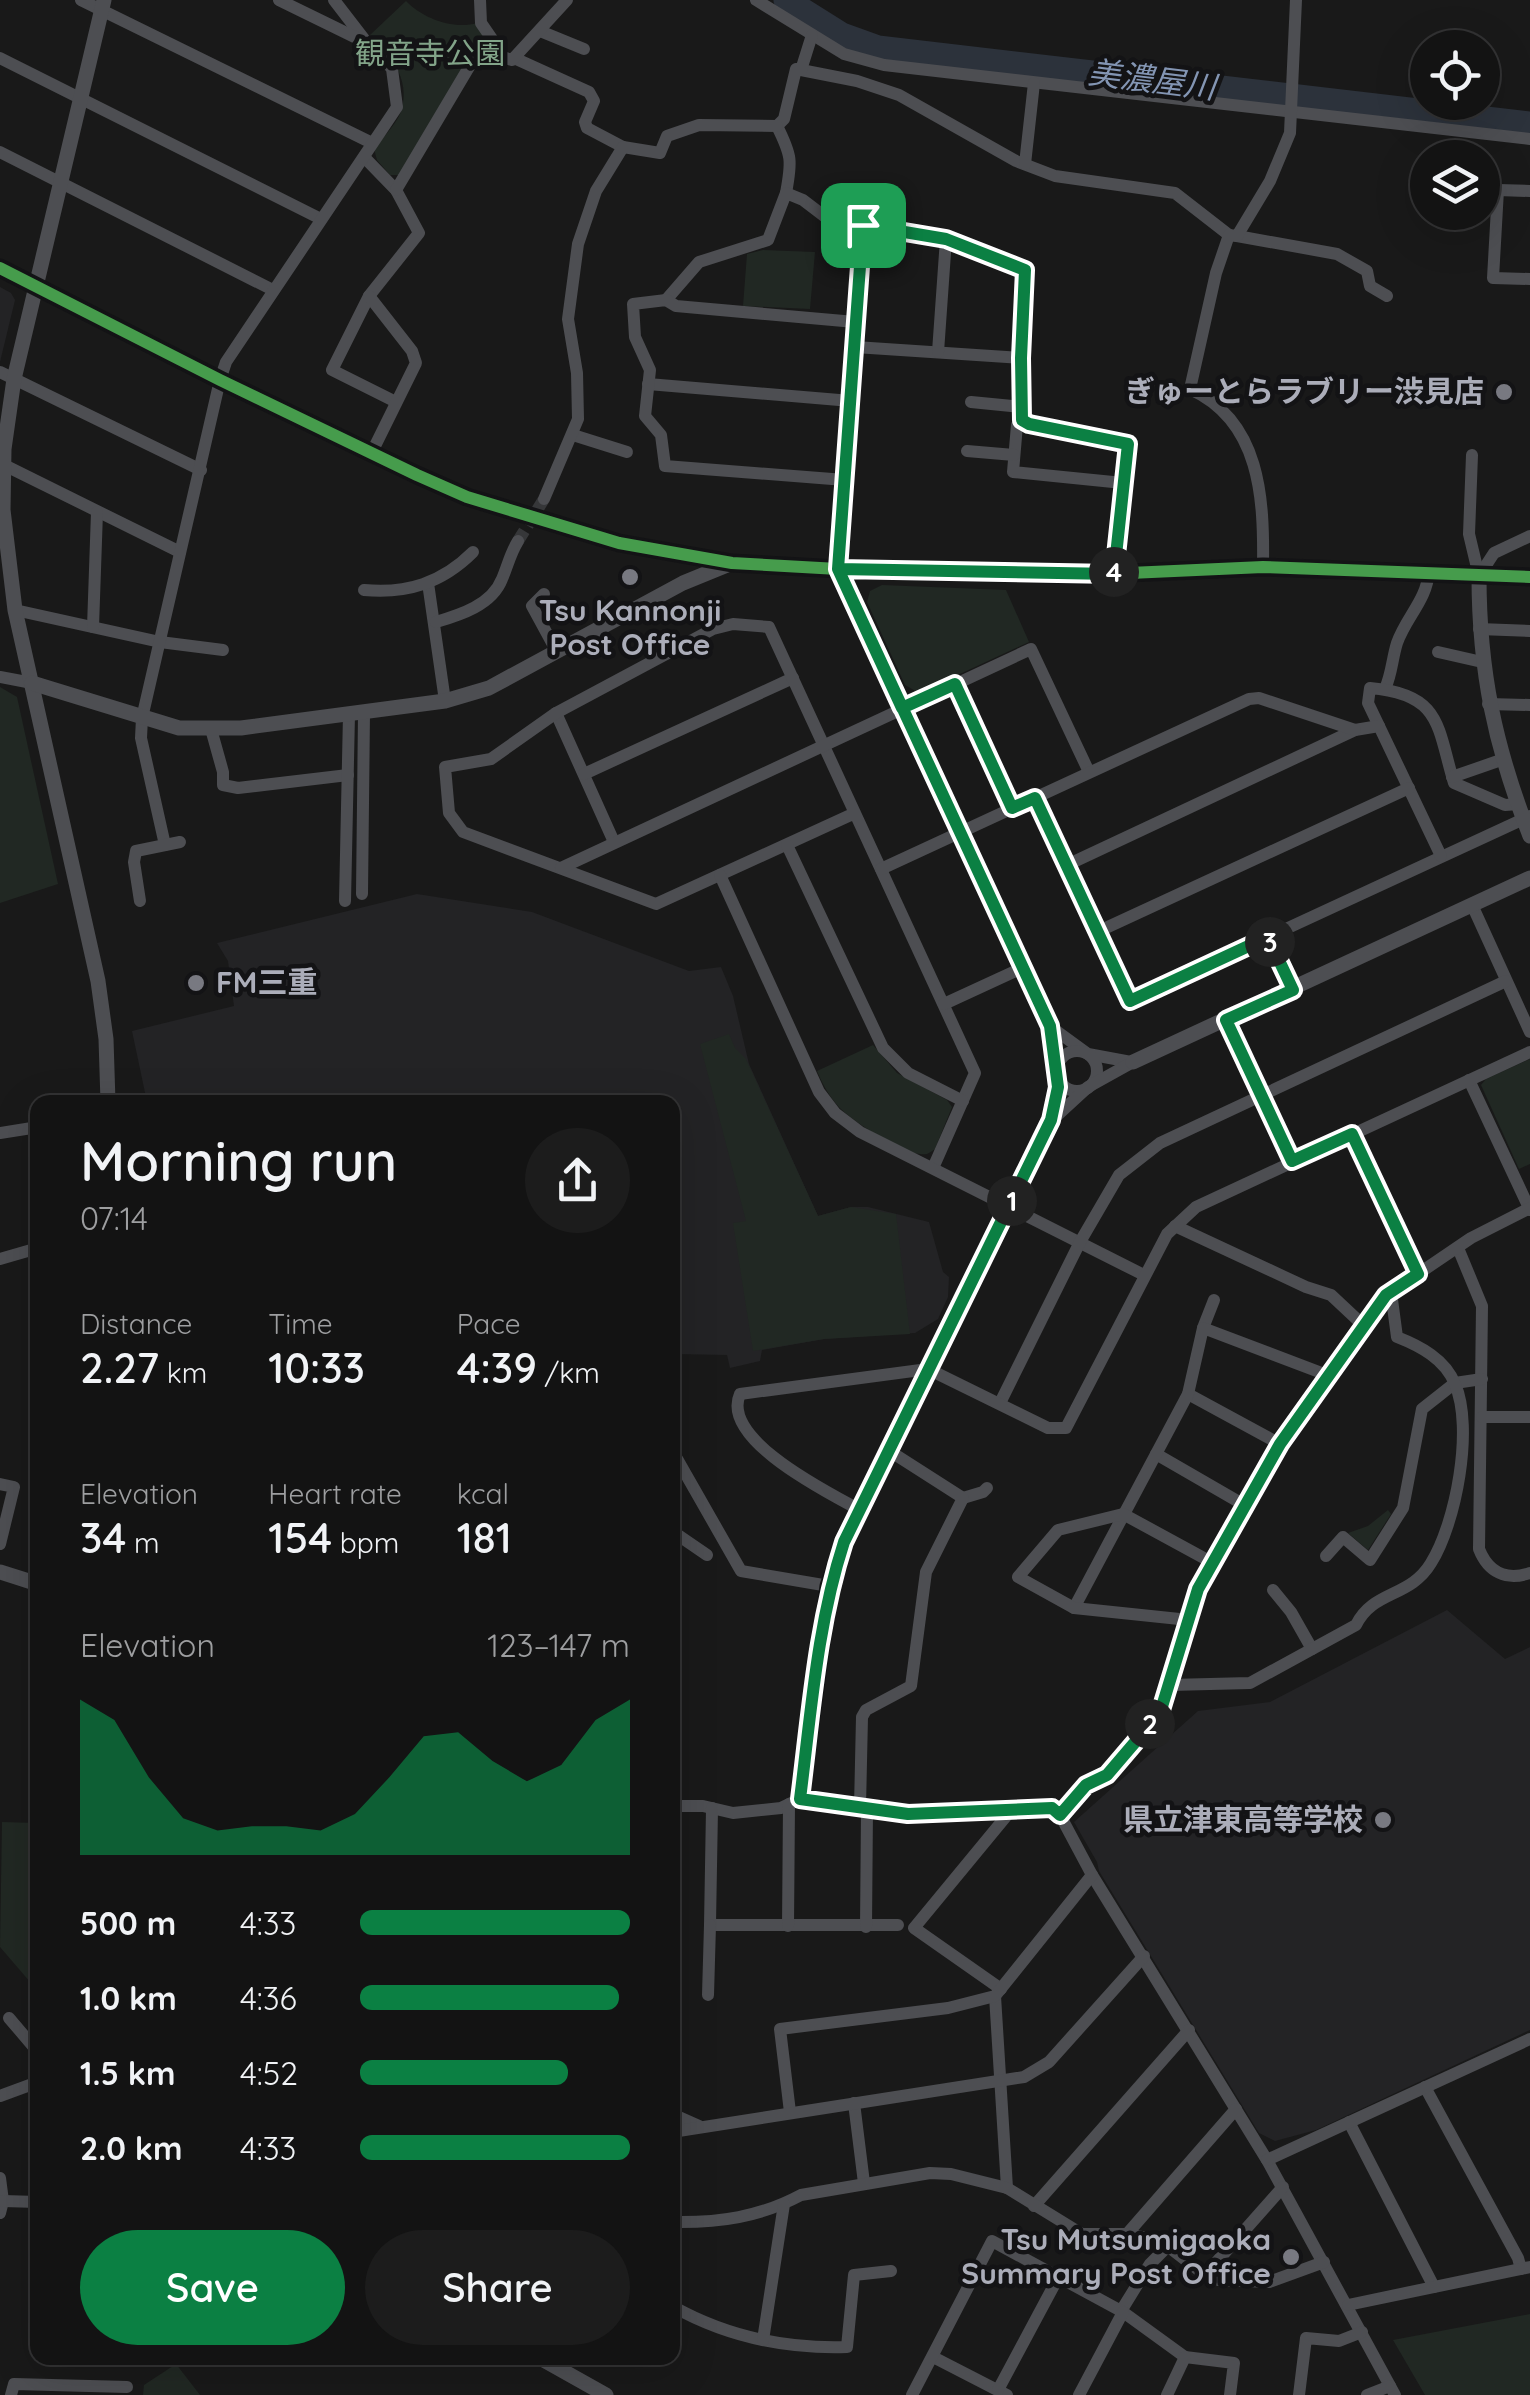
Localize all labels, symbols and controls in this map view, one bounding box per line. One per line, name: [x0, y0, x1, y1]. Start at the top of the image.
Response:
map controls: [1410, 30, 1500, 230]
button: locate: [1410, 30, 1500, 120]
park label: 観音寺公園: [355, 34, 505, 72]
water label: 美濃屋川: [1086, 51, 1221, 107]
button: layers: [1410, 140, 1500, 230]
pin: [821, 183, 906, 268]
icon: arrive: [836, 198, 891, 253]
place label: ぎゅーとらラブリー渋見店: [1125, 372, 1484, 410]
marker: ぎゅーとらラブリー渋見店: [1493, 381, 1515, 403]
pin: 4: [1089, 547, 1139, 597]
text: 4: [1106, 554, 1122, 589]
marker: Tsu Kannonji Post Office: [619, 566, 641, 588]
place label: Tsu Kannonji Post Office: [539, 591, 721, 663]
pin: 3: [1245, 917, 1295, 967]
text: 3: [1262, 924, 1278, 959]
place label: FM三重: [216, 963, 317, 1001]
marker: FM三重: [185, 972, 207, 994]
text: Morning run: [80, 1126, 397, 1195]
button: share: [525, 1128, 630, 1233]
pin: 1: [987, 1176, 1037, 1226]
text: 1: [1007, 1183, 1017, 1218]
text: 07:14: [80, 1198, 148, 1238]
text: Distance: [80, 1306, 192, 1341]
text: Time: [268, 1306, 333, 1341]
text: Pace: [457, 1306, 521, 1341]
text: 2.27: [80, 1341, 159, 1394]
text: 10:33: [268, 1341, 365, 1394]
text: 4:39: [457, 1341, 537, 1394]
text: km: [159, 1355, 207, 1390]
text: /km: [537, 1355, 600, 1390]
text: Elevation: [80, 1476, 198, 1511]
text: Heart rate: [268, 1476, 402, 1511]
text: kcal: [457, 1476, 509, 1511]
text: 34: [80, 1511, 126, 1564]
text: 154: [268, 1511, 332, 1564]
text: 181: [457, 1511, 512, 1564]
text: m: [126, 1525, 159, 1560]
text: bpm: [332, 1525, 399, 1560]
text: Elevation: [80, 1625, 215, 1665]
text: 123–147 m: [487, 1625, 630, 1665]
pin: 2: [1125, 1699, 1175, 1749]
text: 2: [1142, 1706, 1158, 1741]
place label: 県立津東高等学校: [1123, 1800, 1363, 1838]
marker: 県立津東高等学校: [1372, 1809, 1394, 1831]
text: 500 m: [80, 1903, 176, 1943]
text: 4:33: [240, 1903, 296, 1943]
text: 1.0 km: [80, 1978, 177, 2018]
text: 4:36: [240, 1978, 297, 2018]
text: 1.5 km: [80, 2053, 176, 2093]
text: 4:52: [240, 2053, 298, 2093]
text: 2.0 km: [80, 2128, 183, 2168]
text: 4:33: [240, 2128, 296, 2168]
place label: Tsu Mutsumigaoka Summary Post Office: [961, 2220, 1271, 2292]
button: Save: [80, 2230, 345, 2345]
button: Share: [365, 2230, 630, 2345]
marker: Tsu Mutsumigaoka Summary Post Office: [1280, 2246, 1302, 2268]

